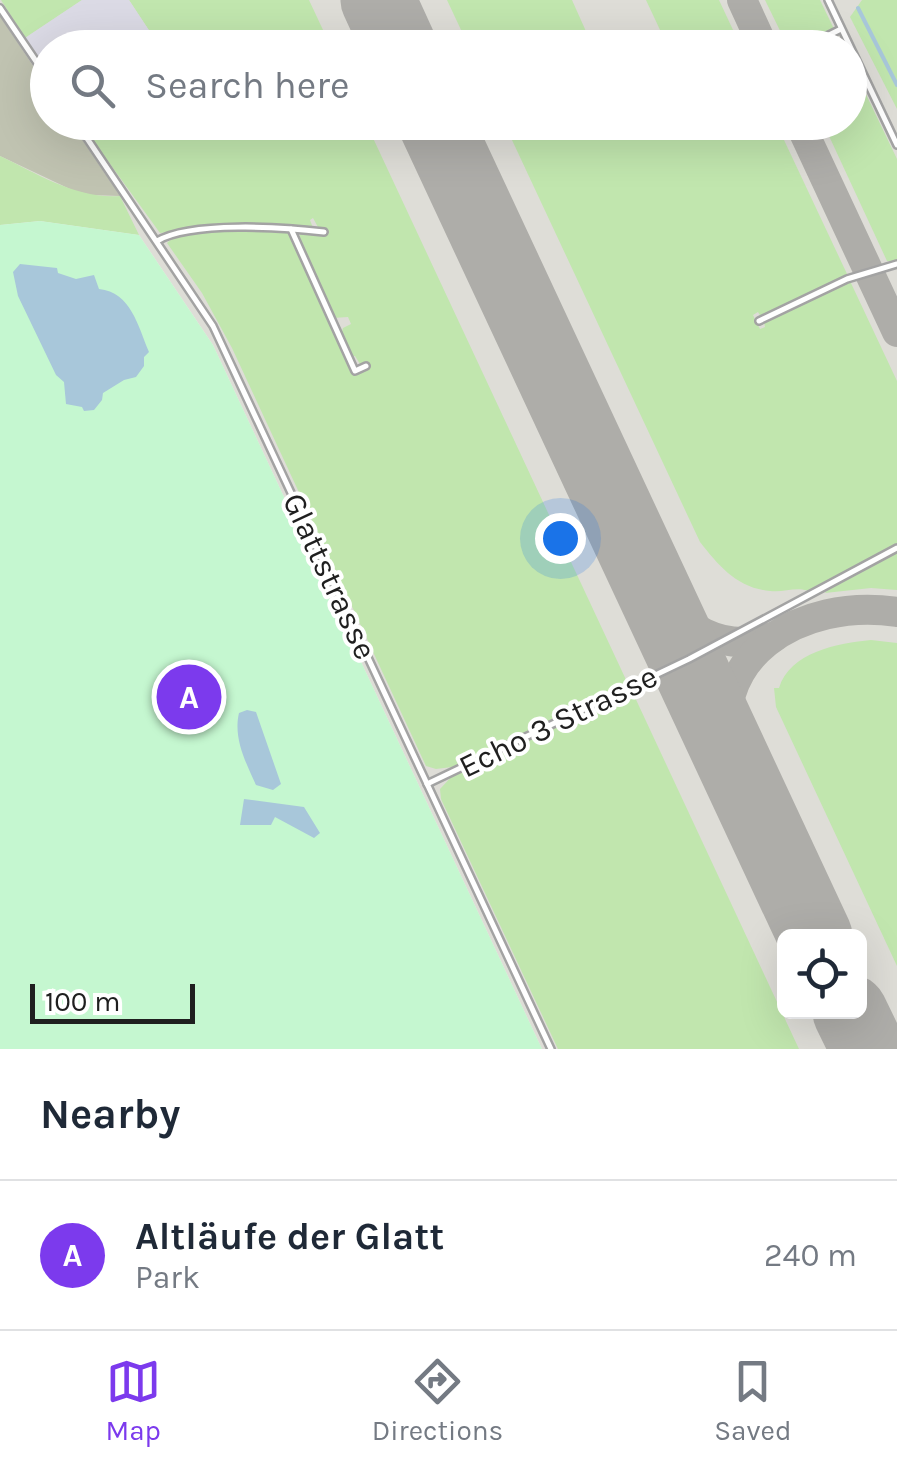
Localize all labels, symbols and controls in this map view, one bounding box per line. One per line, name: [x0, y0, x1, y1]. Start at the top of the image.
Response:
search box: [30, 30, 867, 140]
icon: search: [65, 58, 120, 113]
text: Search here: [145, 63, 349, 108]
street label: Glattstrasse: [275, 487, 384, 665]
your location: [535, 513, 586, 564]
street label: Echo 3 Strasse: [453, 657, 663, 785]
pin: A: [156, 660, 222, 734]
map controls: [777, 929, 867, 1019]
button: locate: [777, 929, 867, 1019]
scale bar: [30, 979, 195, 1024]
text: 100 m: [45, 985, 120, 1018]
text: Nearby: [40, 1089, 180, 1139]
text: Altläufe der Glatt: [135, 1214, 444, 1259]
text: A: [62, 1237, 83, 1274]
text: 240 m: [764, 1237, 857, 1274]
text: Park: [135, 1259, 200, 1296]
tab: Map: [105, 1354, 161, 1447]
tab: Directions: [372, 1354, 503, 1447]
tab: Saved: [714, 1354, 792, 1447]

